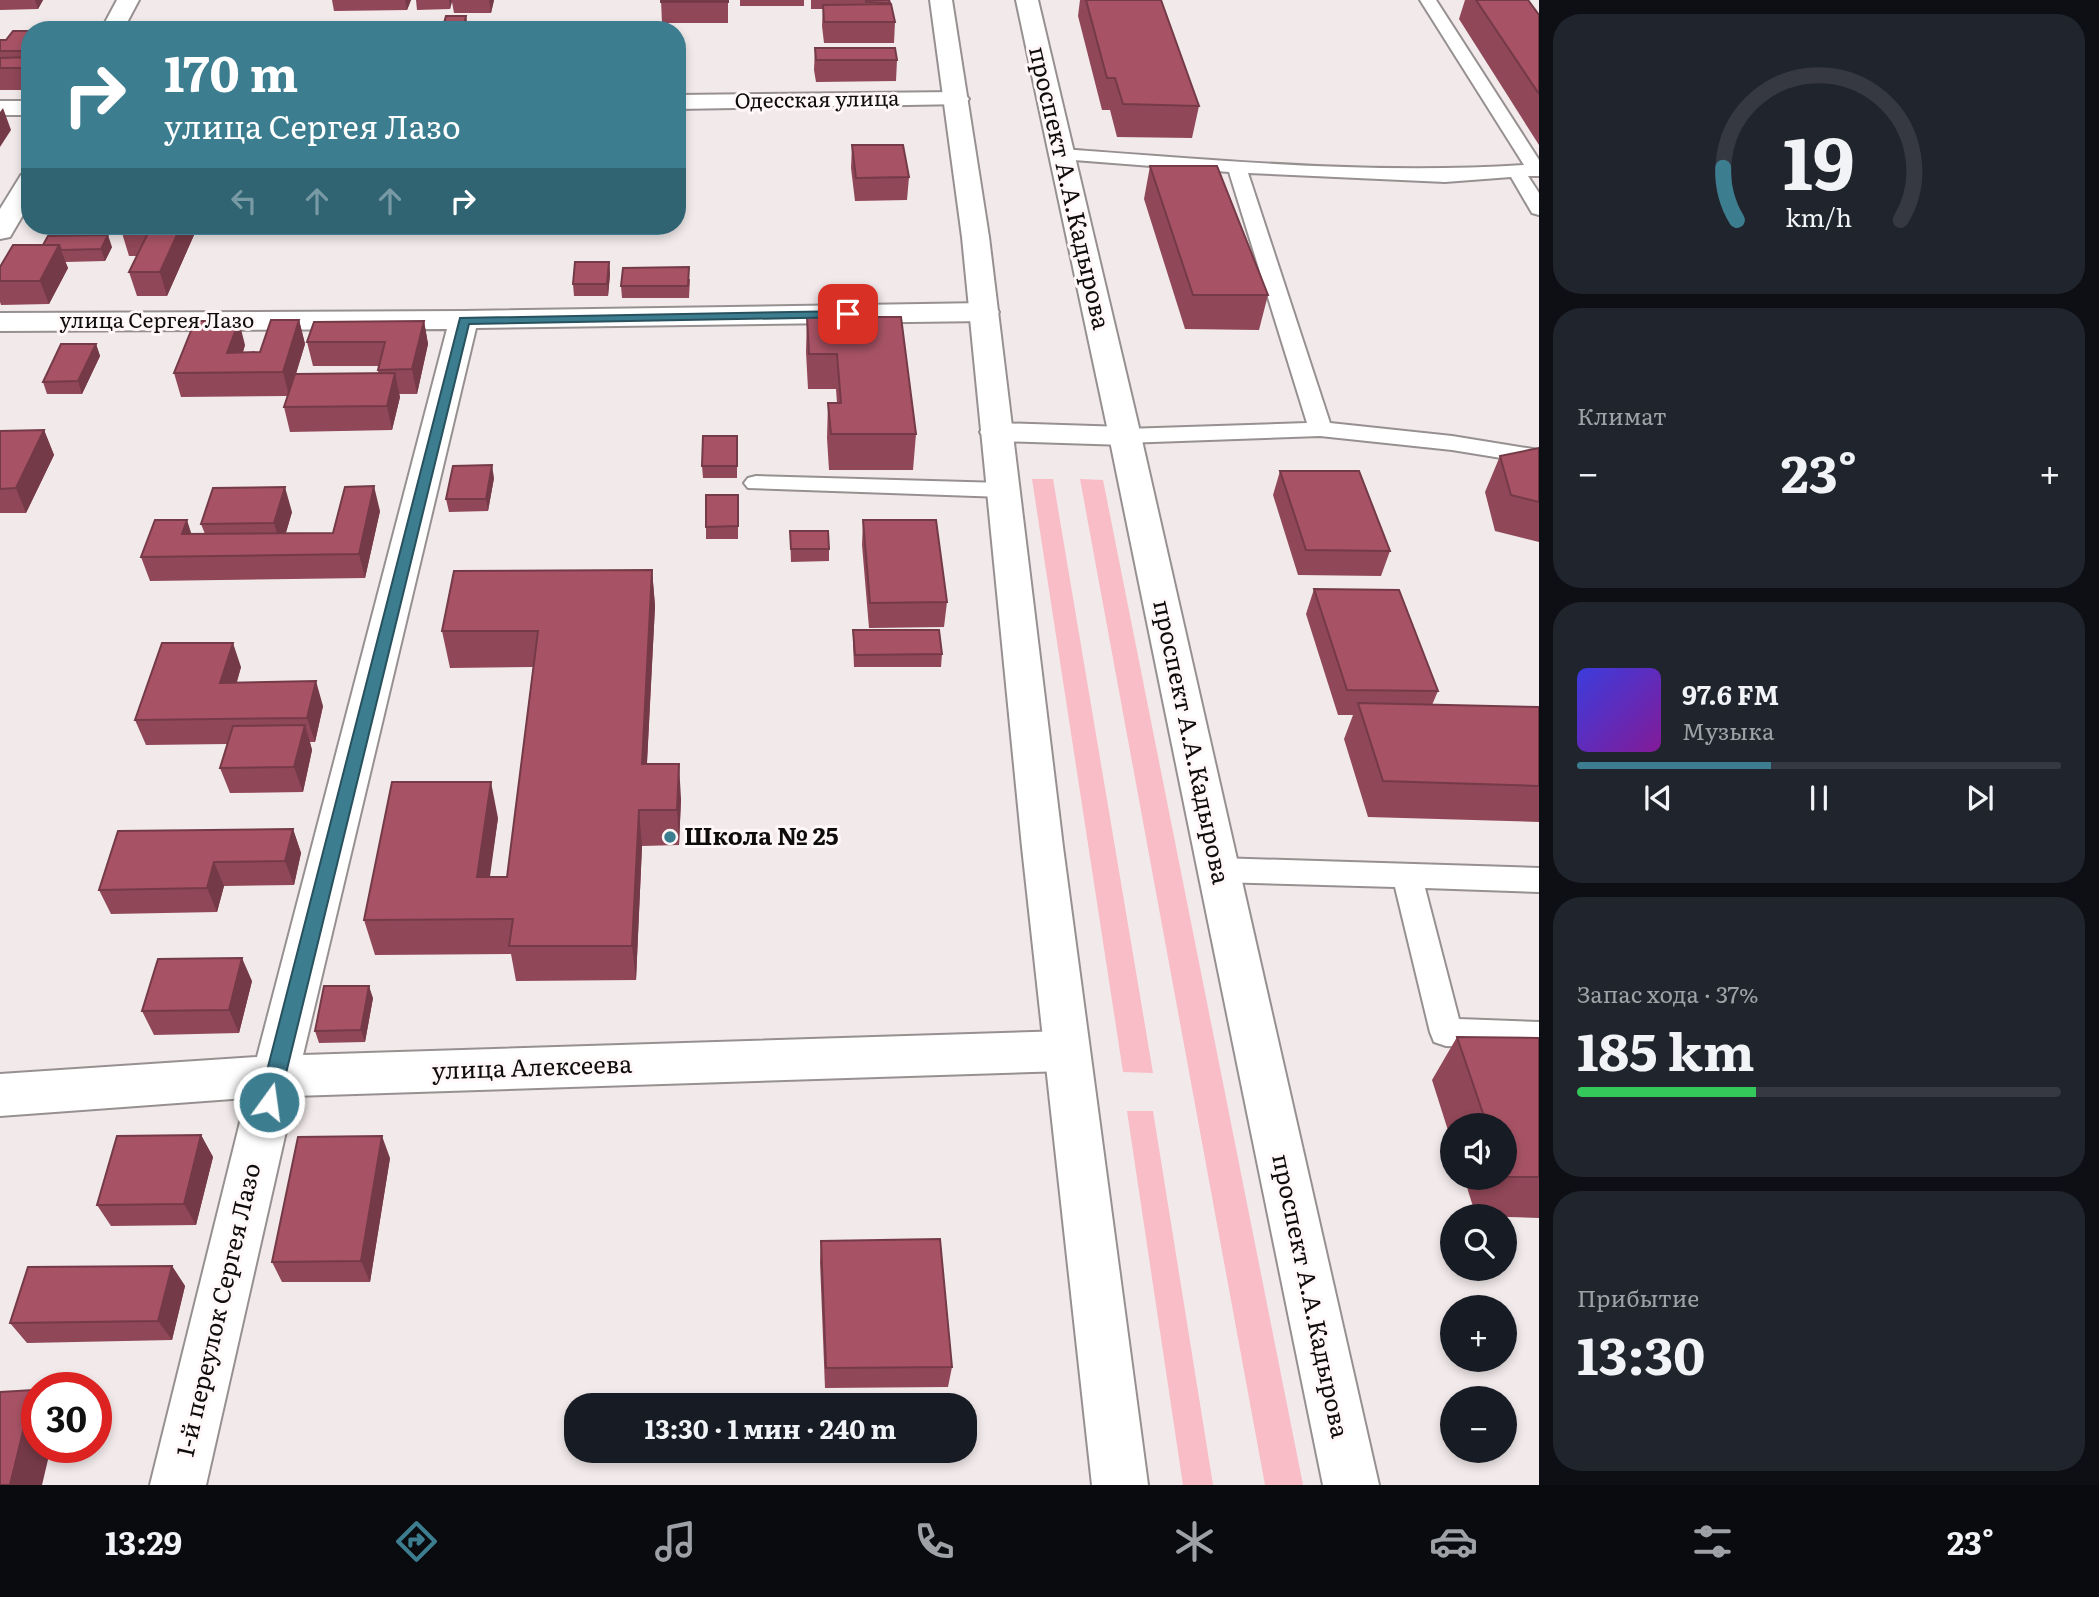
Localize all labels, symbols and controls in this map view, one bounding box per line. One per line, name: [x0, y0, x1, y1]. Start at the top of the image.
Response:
text: 170 m: [164, 34, 298, 107]
street label: проспект А.А.Кадырова: [1022, 42, 1121, 333]
icon: right: [49, 49, 140, 140]
street label: Одесская улица: [734, 81, 900, 114]
text: улица Сергея Лазо: [164, 101, 461, 149]
text: 19: [1783, 104, 1855, 212]
icon: left: [225, 182, 263, 220]
icon: ahead: [298, 182, 336, 220]
icon: ahead: [371, 182, 409, 220]
icon: right: [444, 182, 482, 220]
text: km/h: [1786, 198, 1852, 235]
pin: [818, 284, 878, 344]
icon: arrive: [829, 295, 867, 333]
street label: улица Сергея Лазо: [60, 303, 254, 334]
text: Климат: [1577, 398, 1667, 432]
text: 23°: [1781, 432, 1857, 509]
text: −: [1577, 442, 1599, 499]
text: +: [2039, 442, 2061, 499]
street label: проспект А.А.Кадырова: [1146, 596, 1241, 887]
text: 97.6 FM: [1682, 674, 1779, 713]
text: Музыка: [1682, 713, 1774, 747]
icon: previous: [1639, 779, 1677, 817]
icon: pause: [1800, 779, 1838, 817]
icon: next: [1961, 779, 1999, 817]
place label: Школа № 25: [684, 817, 839, 852]
marker: Школа № 25: [662, 829, 678, 845]
text: Запас хода · 37%: [1577, 976, 1758, 1010]
text: 185 km: [1577, 1010, 1755, 1087]
street label: улица Алексеева: [431, 1045, 633, 1086]
position arrow: [232, 1065, 306, 1139]
map controls: [1440, 1113, 1517, 1463]
button: sound: [1440, 1113, 1517, 1190]
street label: проспект А.А.Кадырова: [1265, 1150, 1360, 1441]
street label: 1-й переулок Сергея Лазо: [166, 1159, 267, 1460]
button: search: [1440, 1204, 1517, 1281]
text: Прибытие: [1577, 1280, 1699, 1314]
button: +: [1440, 1295, 1517, 1372]
text: 13:30: [1577, 1314, 1705, 1391]
speed limit sign: 30: [21, 1372, 112, 1463]
button: −: [1440, 1386, 1517, 1463]
text: 13:30 · 1 мин · 240 m: [645, 1408, 896, 1447]
text: 13:29: [105, 1517, 182, 1565]
icon: directions: [392, 1517, 441, 1566]
icon: music: [651, 1517, 700, 1566]
icon: phone: [910, 1517, 959, 1566]
icon: climate: [1170, 1517, 1219, 1566]
icon: car: [1429, 1517, 1478, 1566]
icon: filters: [1688, 1517, 1737, 1566]
text: 23°: [1947, 1517, 1994, 1565]

